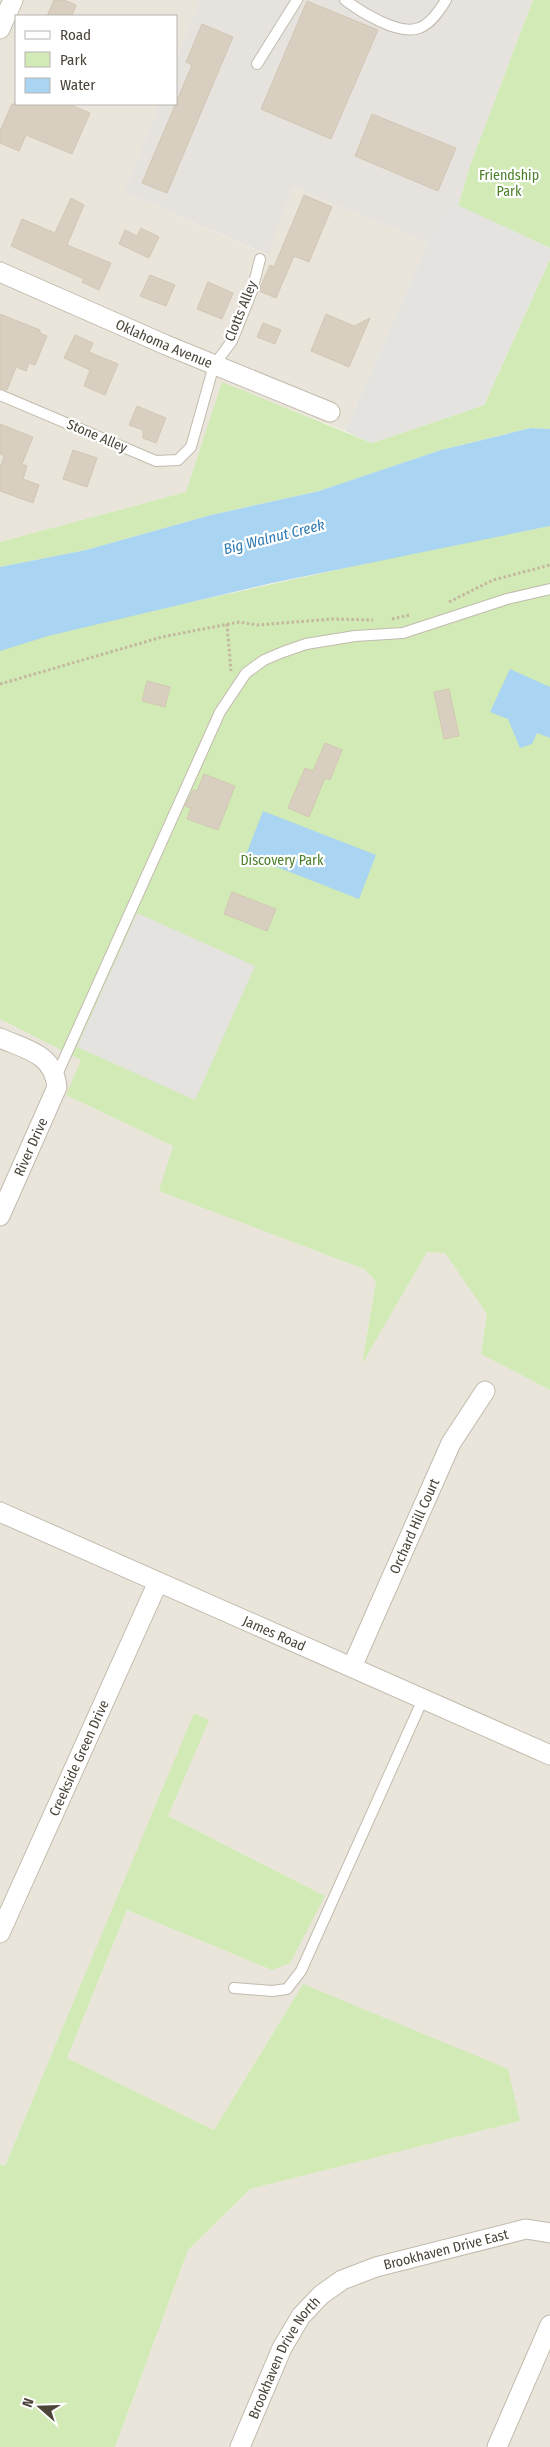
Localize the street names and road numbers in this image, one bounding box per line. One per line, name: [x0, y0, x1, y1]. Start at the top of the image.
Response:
street label: Clotts Alley: [221, 277, 261, 344]
street label: Oklahoma Avenue: [113, 315, 215, 372]
street label: Stone Alley: [64, 416, 130, 457]
street label: River Drive: [11, 1115, 51, 1179]
street label: Orchard Hill Court: [386, 1475, 443, 1577]
street label: James Road: [240, 1612, 308, 1655]
street label: Creekside Green Drive: [45, 1697, 112, 1819]
street label: Brookhaven Drive East: [382, 2225, 510, 2273]
street label: Brookhaven Drive North: [244, 2293, 324, 2421]

